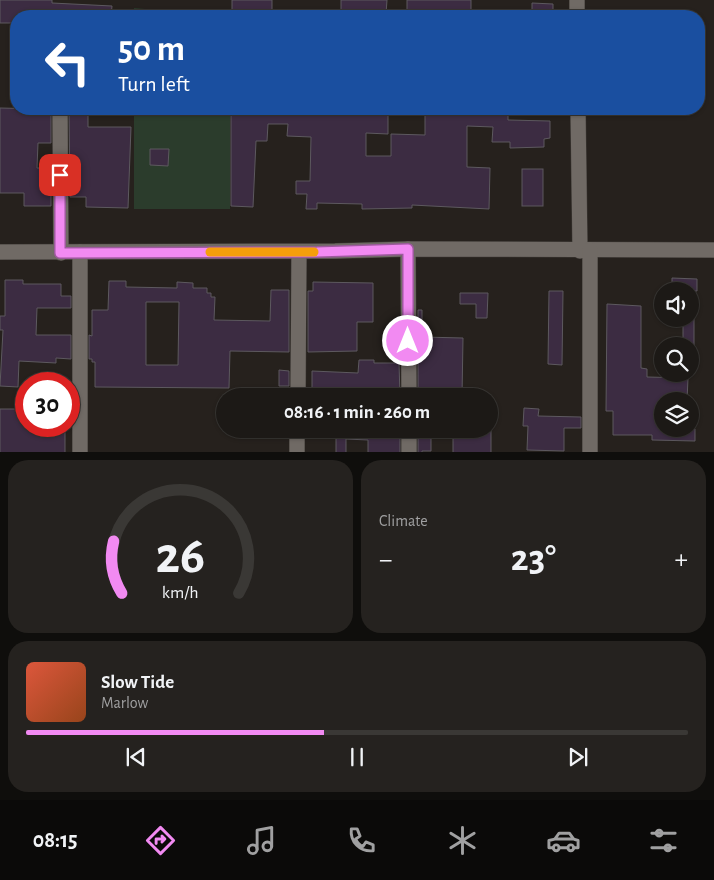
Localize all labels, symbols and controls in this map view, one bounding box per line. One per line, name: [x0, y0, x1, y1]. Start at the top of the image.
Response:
icon: left: [35, 30, 100, 95]
text: 50 m: [118, 32, 185, 67]
text: Turn left: [118, 73, 190, 95]
pin: [39, 154, 81, 196]
icon: arrive: [46, 161, 74, 189]
map controls: [654, 282, 699, 437]
button: sound: [654, 282, 699, 327]
position arrow: [381, 314, 433, 366]
button: search: [654, 337, 699, 382]
speed limit sign: 30: [15, 372, 80, 437]
button: layers: [654, 392, 699, 437]
text: 08:16 · 1 min · 260 m: [284, 403, 430, 422]
text: Climate: [379, 513, 428, 529]
text: 26: [156, 530, 205, 582]
text: 23°: [511, 540, 556, 578]
text: −: [379, 546, 392, 574]
text: +: [675, 546, 688, 574]
text: km/h: [162, 584, 199, 602]
text: Slow Tide: [101, 673, 174, 692]
text: Marlow: [101, 695, 148, 711]
icon: previous: [122, 743, 150, 771]
icon: pause: [343, 743, 371, 771]
icon: next: [564, 743, 592, 771]
icon: directions: [143, 823, 178, 858]
icon: music: [244, 823, 279, 858]
icon: phone: [344, 823, 379, 858]
icon: climate: [445, 823, 480, 858]
icon: car: [546, 823, 581, 858]
icon: filters: [646, 823, 681, 858]
text: 08:15: [33, 829, 78, 851]

